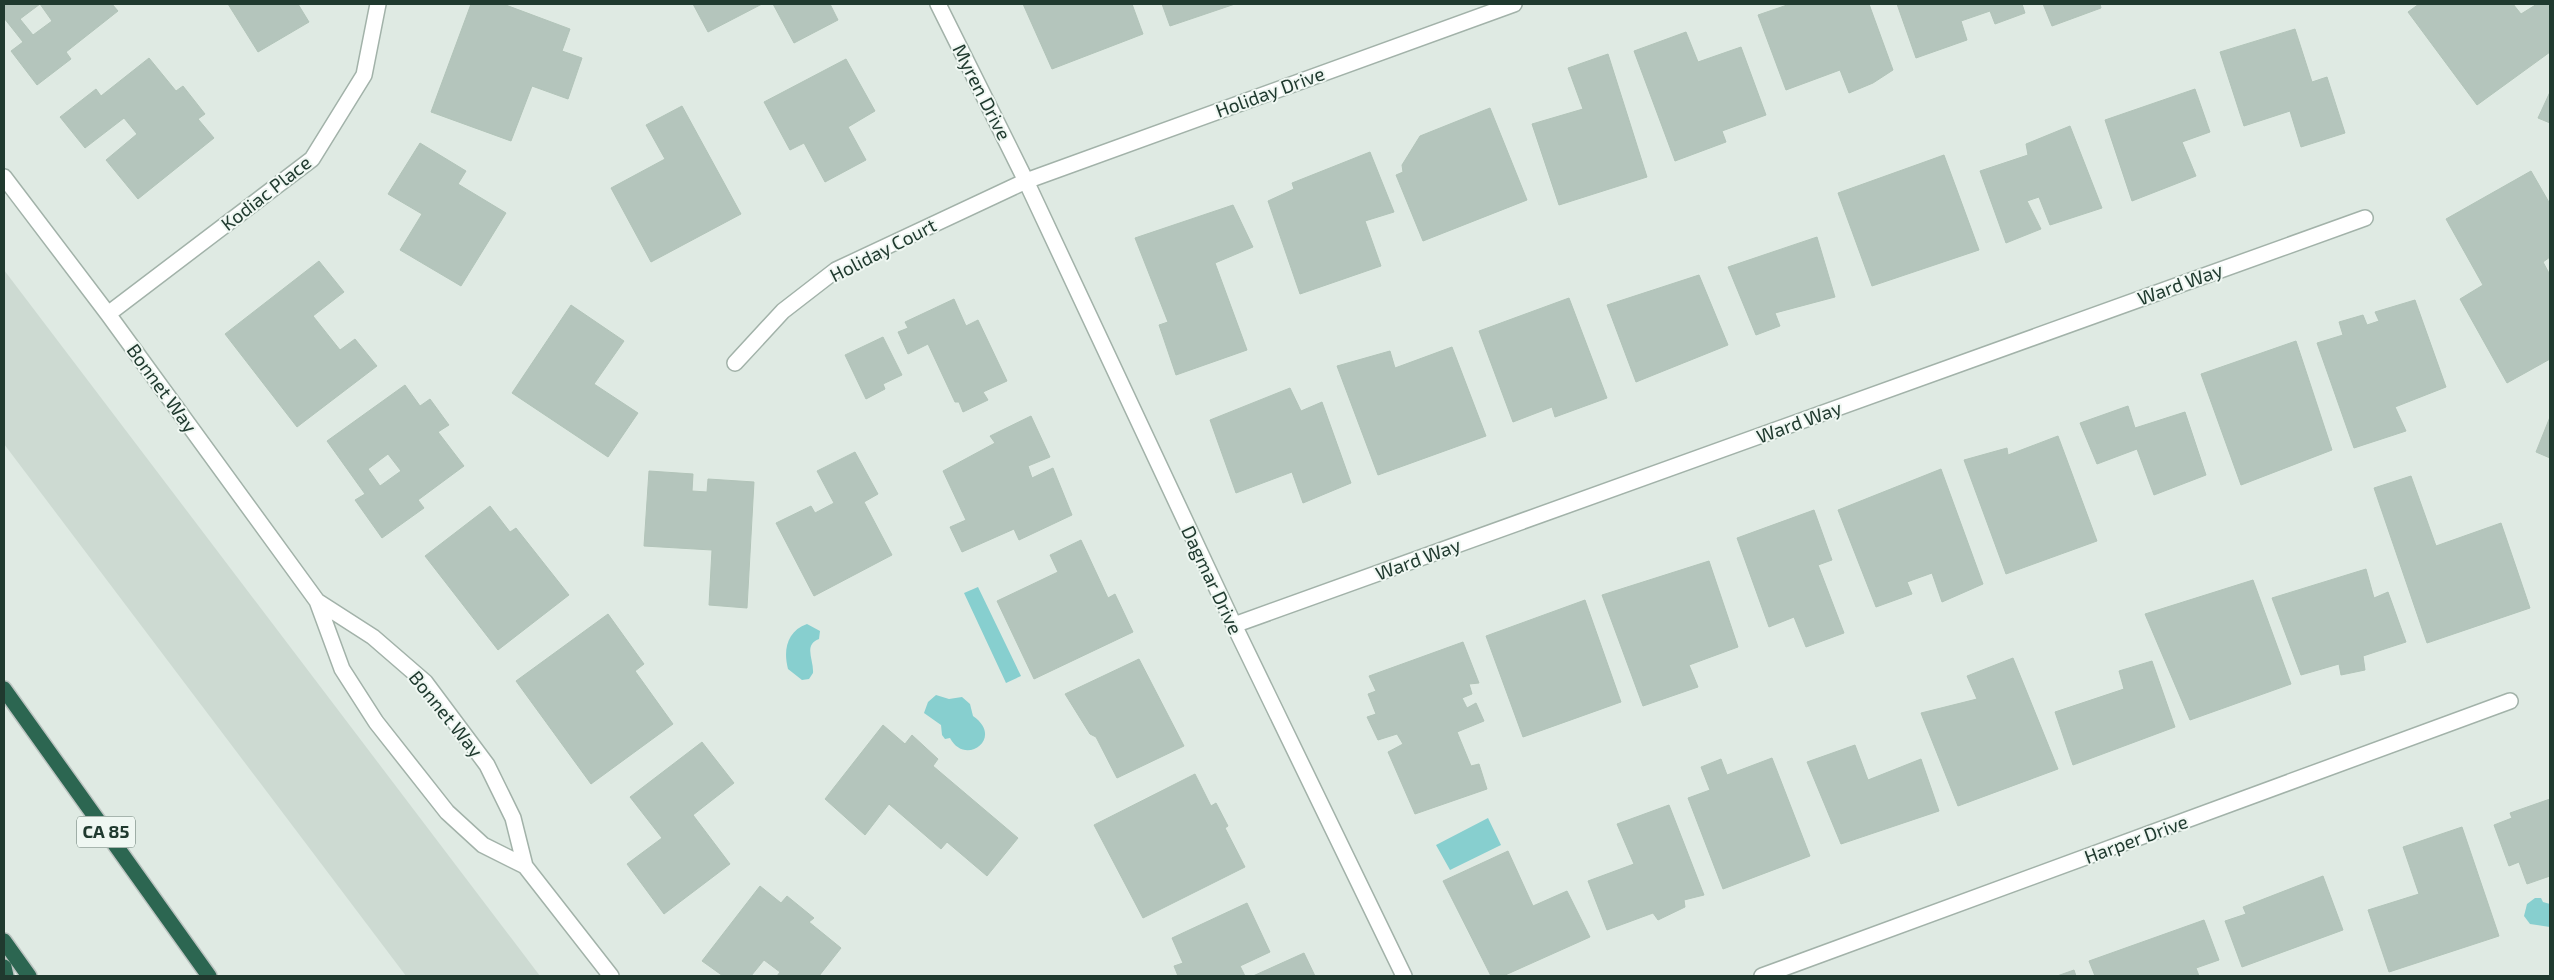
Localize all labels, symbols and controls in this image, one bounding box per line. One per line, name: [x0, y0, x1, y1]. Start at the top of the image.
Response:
street label: Myren Drive: [948, 40, 1016, 144]
street label: Holiday Drive: [1212, 61, 1327, 122]
street label: Kodiac Place: [216, 150, 315, 235]
street label: Holiday Court: [826, 213, 940, 286]
street label: Ward Way: [2134, 258, 2225, 310]
street label: Bonnet Way: [122, 339, 202, 437]
street label: Ward Way: [1753, 396, 1844, 448]
street label: Dagmar Drive: [1177, 522, 1248, 638]
street label: Ward Way: [1372, 533, 1463, 585]
street label: Bonnet Way: [405, 666, 488, 761]
street label: Harper Drive: [2081, 809, 2191, 868]
road number: CA 85: [77, 816, 135, 848]

